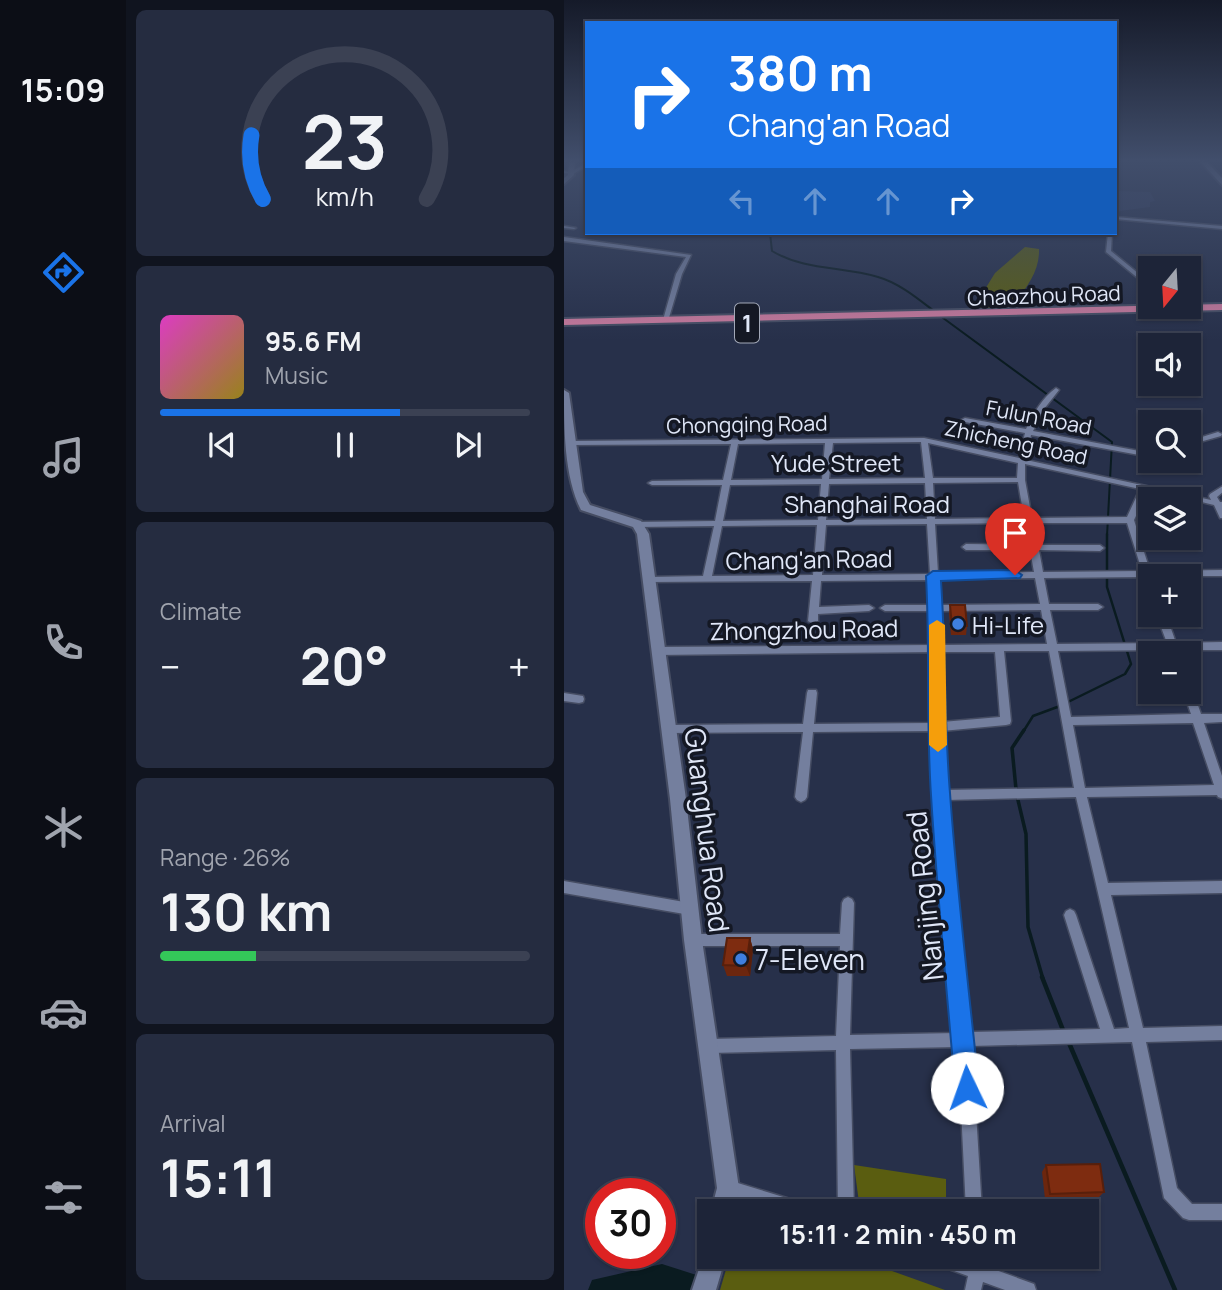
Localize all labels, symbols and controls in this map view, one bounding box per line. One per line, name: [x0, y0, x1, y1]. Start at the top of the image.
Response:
text: 380 m: [728, 39, 873, 106]
icon: right: [613, 49, 704, 140]
text: 15:09: [21, 68, 105, 112]
text: 23: [302, 91, 388, 191]
text: Chang'an Road: [728, 103, 951, 147]
text: km/h: [316, 179, 374, 214]
icon: left: [723, 182, 761, 220]
icon: ahead: [796, 182, 834, 220]
icon: ahead: [869, 182, 907, 220]
icon: right: [942, 182, 980, 220]
icon: directions: [39, 248, 88, 297]
north arrow: [1138, 256, 1201, 318]
map controls: [1138, 256, 1201, 704]
street label: Chaozhou Road: [967, 278, 1121, 312]
road number: 1: [735, 304, 759, 342]
text: 95.6 FM: [265, 323, 362, 359]
button: sound: [1138, 333, 1201, 396]
text: Music: [265, 359, 328, 391]
street label: Fulun Road: [984, 393, 1094, 441]
street label: Chongqing Road: [666, 409, 828, 439]
button: search: [1138, 410, 1201, 473]
street label: Zhicheng Road: [942, 413, 1090, 471]
icon: previous: [203, 426, 241, 464]
icon: pause: [326, 426, 364, 464]
icon: next: [449, 426, 487, 464]
icon: music: [39, 433, 88, 482]
street label: Yude Street: [771, 446, 901, 479]
street label: Shanghai Road: [784, 487, 950, 520]
button: layers: [1138, 487, 1201, 550]
pin: [985, 503, 1045, 575]
icon: arrive: [996, 514, 1034, 552]
street label: Chang'an Road: [725, 541, 893, 577]
button: +: [1138, 564, 1201, 627]
text: Climate: [160, 595, 242, 627]
place label: Hi-Life: [972, 608, 1044, 641]
street label: Zhongzhou Road: [709, 611, 899, 647]
marker: Hi-Life: [950, 616, 966, 632]
icon: phone: [39, 618, 88, 667]
text: 20°: [300, 630, 389, 701]
text: −: [160, 640, 181, 692]
text: +: [508, 640, 530, 692]
button: −: [1138, 641, 1201, 704]
street label: Guanghua Road: [677, 725, 739, 935]
icon: climate: [39, 803, 88, 852]
street label: Nanjing Road: [896, 809, 952, 983]
text: Range · 26%: [160, 841, 291, 873]
text: 130 km: [160, 876, 332, 947]
place label: 7-Eleven: [755, 940, 865, 978]
marker: 7-Eleven: [733, 951, 749, 967]
icon: car: [39, 988, 88, 1037]
position arrow: [930, 1051, 1004, 1125]
text: Arrival: [160, 1107, 226, 1139]
text: 15:11: [160, 1142, 277, 1213]
icon: filters: [39, 1173, 88, 1222]
speed limit sign: 30: [585, 1178, 676, 1269]
text: 15:11 · 2 min · 450 m: [779, 1216, 1017, 1252]

